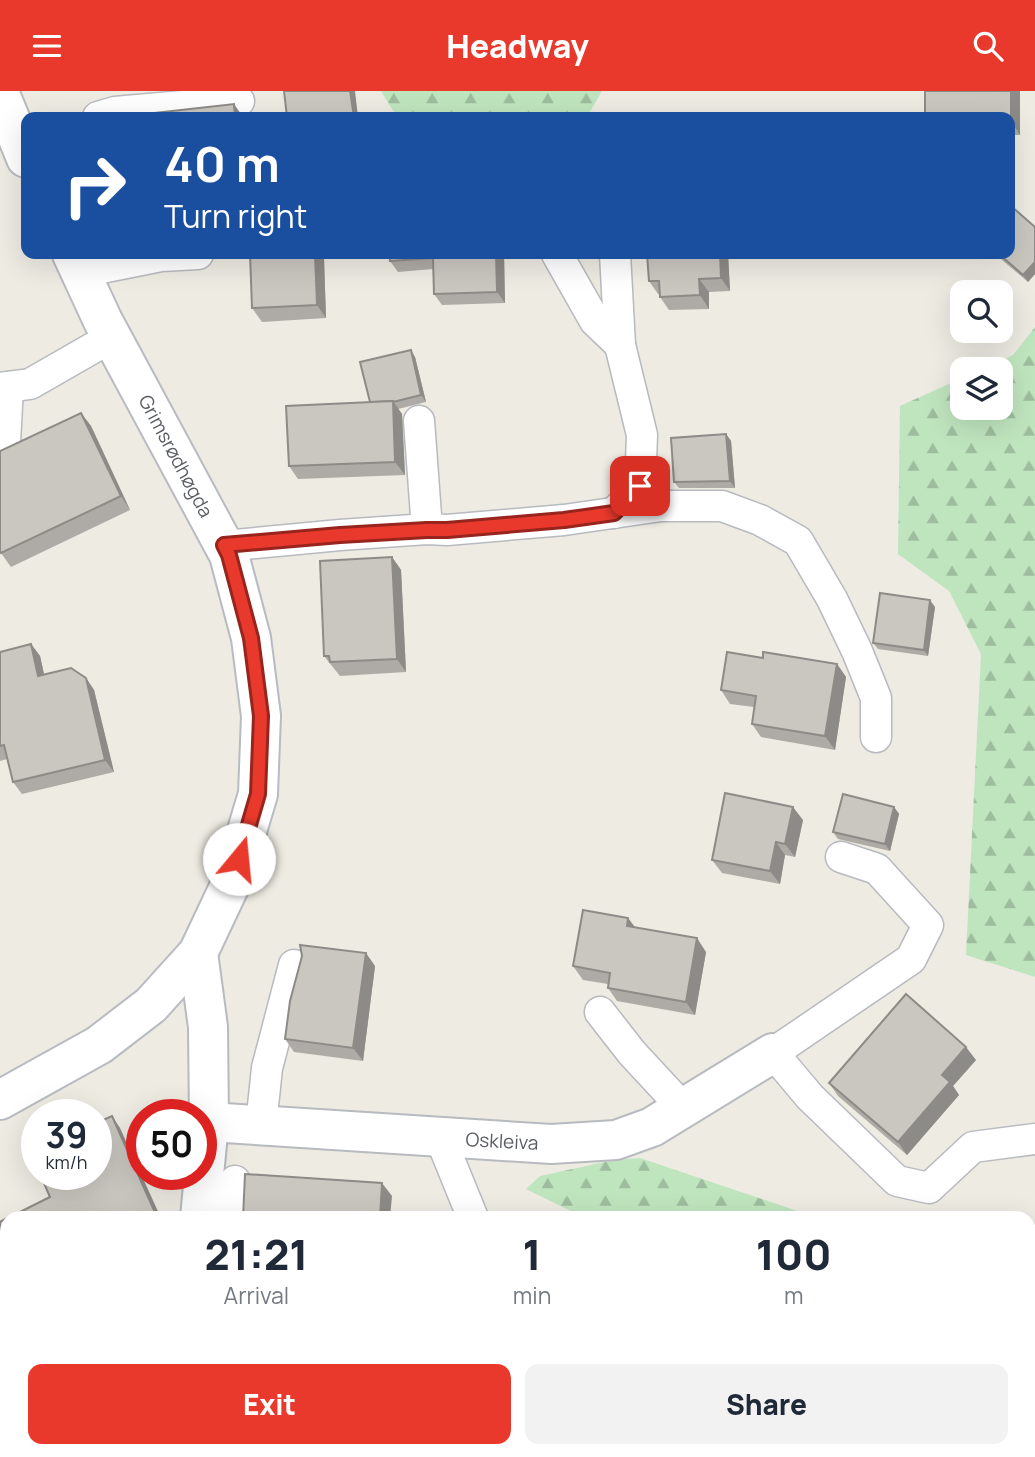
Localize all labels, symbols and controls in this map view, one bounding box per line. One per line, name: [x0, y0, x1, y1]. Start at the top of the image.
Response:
text: Headway: [446, 24, 589, 68]
icon: menu: [28, 27, 66, 65]
icon: search: [969, 27, 1007, 65]
text: 40 m: [164, 130, 280, 197]
icon: right: [49, 140, 140, 231]
text: Turn right: [164, 194, 307, 238]
map controls: [950, 280, 1013, 420]
button: search: [950, 280, 1013, 343]
button: layers: [950, 357, 1013, 420]
street label: Grimsrødhøgda: [133, 390, 219, 522]
pin: [610, 456, 670, 516]
icon: arrive: [621, 467, 659, 505]
position arrow: [202, 822, 276, 896]
speed limit sign: 50: [126, 1099, 217, 1190]
text: 39: [45, 1111, 88, 1159]
street label: Oskleiva: [465, 1126, 539, 1156]
text: km/h: [46, 1150, 87, 1174]
text: 21:21: [204, 1225, 308, 1283]
text: 1: [523, 1225, 542, 1283]
text: 100: [756, 1225, 832, 1283]
text: Arrival: [224, 1279, 289, 1311]
text: min: [513, 1279, 551, 1311]
text: m: [784, 1279, 803, 1311]
button: Exit: [28, 1364, 511, 1444]
button: Share: [525, 1364, 1008, 1444]

